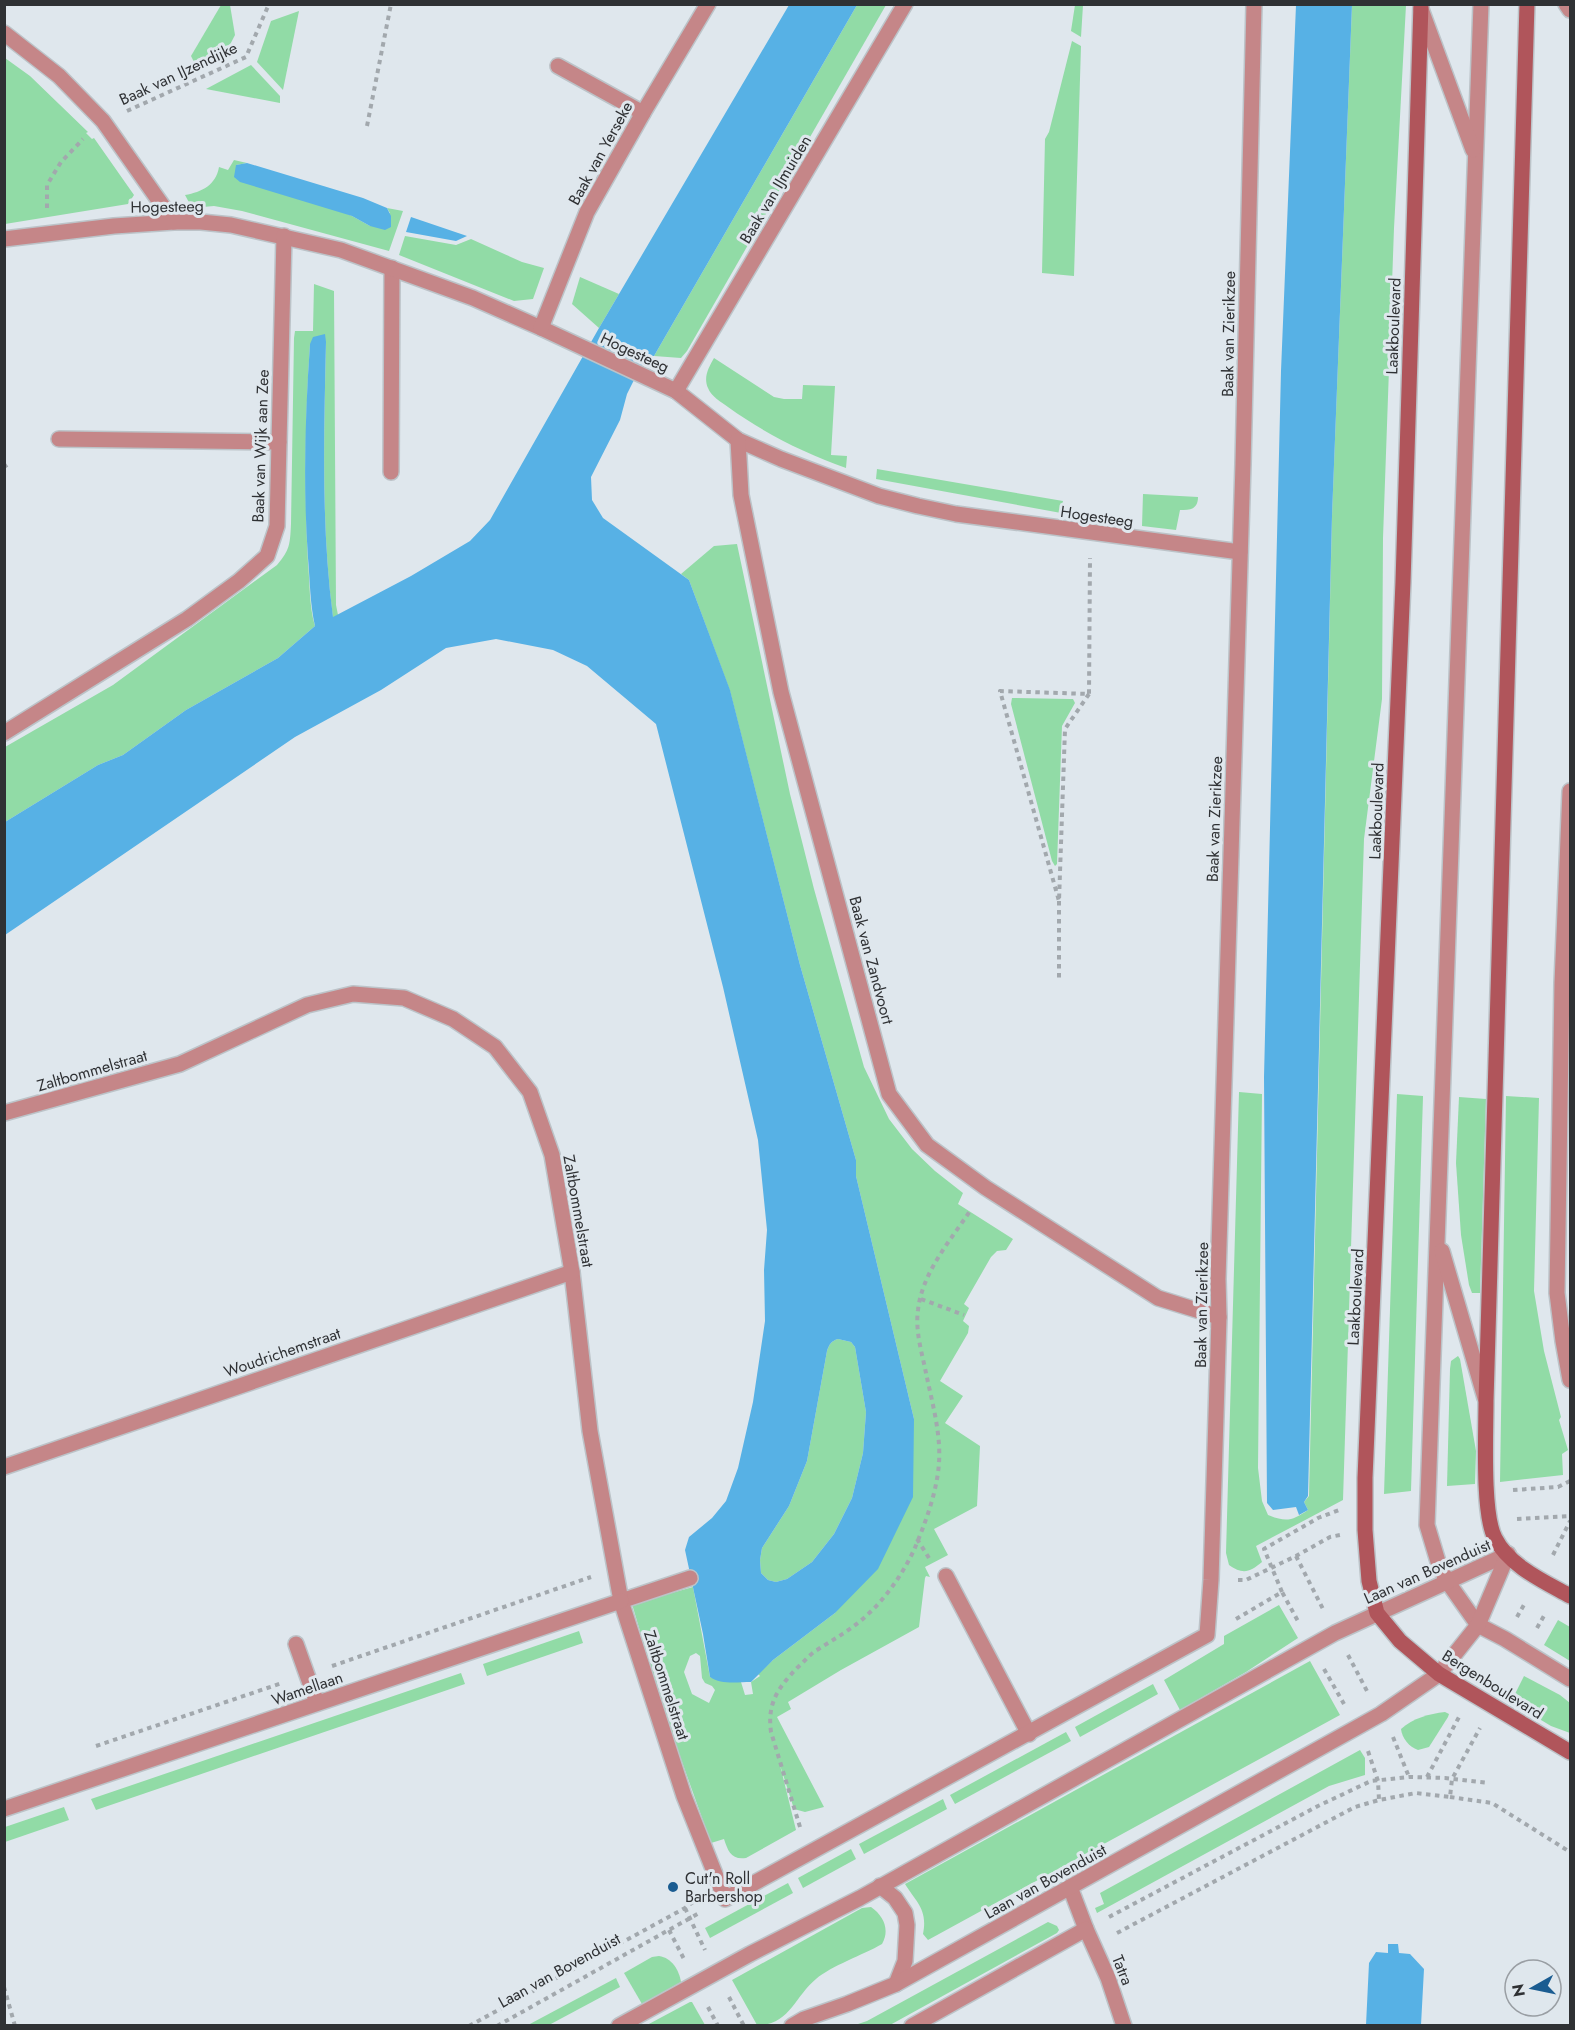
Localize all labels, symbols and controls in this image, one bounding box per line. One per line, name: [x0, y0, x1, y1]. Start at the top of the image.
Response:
street label: Baak van IJzendijke: [115, 36, 241, 111]
street label: Baak van Yerseke: [563, 97, 638, 209]
street label: Baak van IJmuiden: [734, 131, 817, 248]
street label: Hogesteeg: [130, 194, 204, 219]
street label: Baak van Zierikzee: [1216, 271, 1241, 397]
street label: Laakboulevard: [1380, 277, 1407, 375]
street label: Hogesteeg: [597, 327, 673, 378]
street label: Baak van Wijk aan Zee: [246, 369, 275, 523]
street label: Hogesteeg: [1059, 500, 1135, 533]
street label: Baak van Zierikzee: [1201, 756, 1228, 882]
street label: Laakboulevard: [1363, 762, 1390, 860]
street label: Baak van Zandvoort: [843, 894, 900, 1027]
street label: Zaltbommelstraat: [34, 1044, 150, 1097]
street label: Zaltbommelstraat: [557, 1153, 600, 1269]
street label: Baak van Zierikzee: [1189, 1242, 1214, 1368]
street label: Laakboulevard: [1341, 1248, 1370, 1346]
street label: Woudrichemstraat: [221, 1322, 344, 1383]
street label: Laan van Bovenduist: [1360, 1533, 1494, 1610]
street label: Zaltbommelstraat: [638, 1628, 695, 1743]
street label: Bergenboulevard: [1438, 1644, 1548, 1725]
street label: Wamellaan: [269, 1666, 346, 1711]
street label: Laan van Bovenduist: [980, 1838, 1111, 1925]
place label: Cut'n Roll Barbershop: [685, 1867, 763, 1908]
marker: Cut'n Roll Barbershop: [666, 1880, 680, 1894]
street label: Laan van Bovenduist: [494, 1927, 625, 2014]
street label: Tatra: [1106, 1952, 1139, 1989]
north arrow: [1503, 1958, 1563, 2018]
text: N: [1506, 1982, 1531, 1998]

